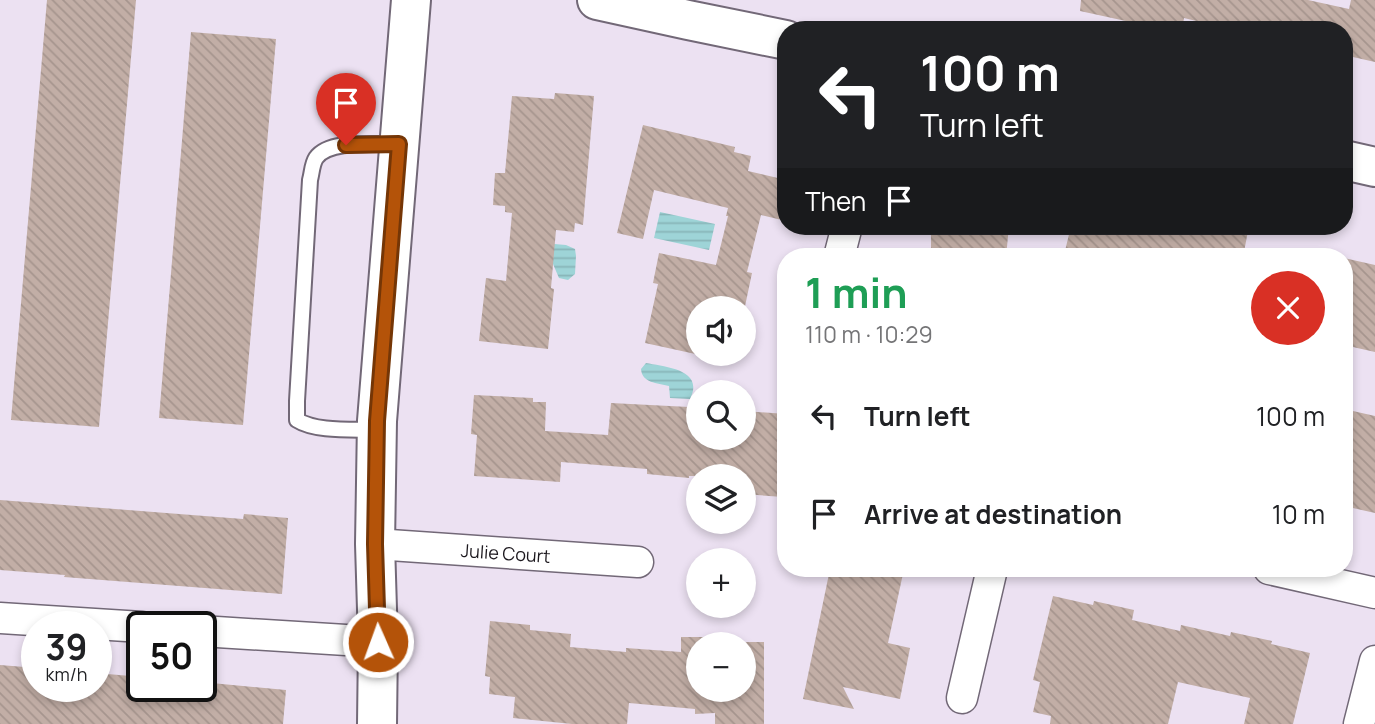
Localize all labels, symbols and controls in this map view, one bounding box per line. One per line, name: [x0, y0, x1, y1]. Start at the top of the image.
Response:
text: 100 m: [920, 39, 1060, 106]
icon: left: [805, 49, 896, 140]
pin: [316, 73, 376, 145]
icon: arrive: [327, 84, 365, 122]
text: Turn left: [920, 103, 1044, 147]
icon: arrive: [880, 182, 918, 220]
text: Then: [805, 183, 866, 219]
text: 1 min: [805, 263, 908, 321]
button: close: [1251, 271, 1325, 345]
map controls: [686, 296, 756, 702]
button: sound: [686, 296, 756, 366]
text: 110 m · 10:29: [805, 318, 933, 350]
button: search: [686, 380, 756, 450]
icon: left: [805, 397, 843, 435]
text: Turn left: [864, 398, 971, 434]
text: 100 m: [1256, 398, 1325, 434]
button: layers: [686, 464, 756, 534]
icon: arrive: [805, 495, 843, 533]
text: Arrive at destination: [864, 496, 1122, 532]
text: 10 m: [1272, 496, 1325, 532]
street label: Julie Court: [460, 538, 551, 568]
button: +: [686, 548, 756, 618]
position arrow: [341, 605, 415, 679]
speed limit sign: 50: [126, 611, 217, 702]
text: 39: [45, 623, 88, 671]
button: −: [686, 632, 756, 702]
text: km/h: [46, 662, 87, 686]

